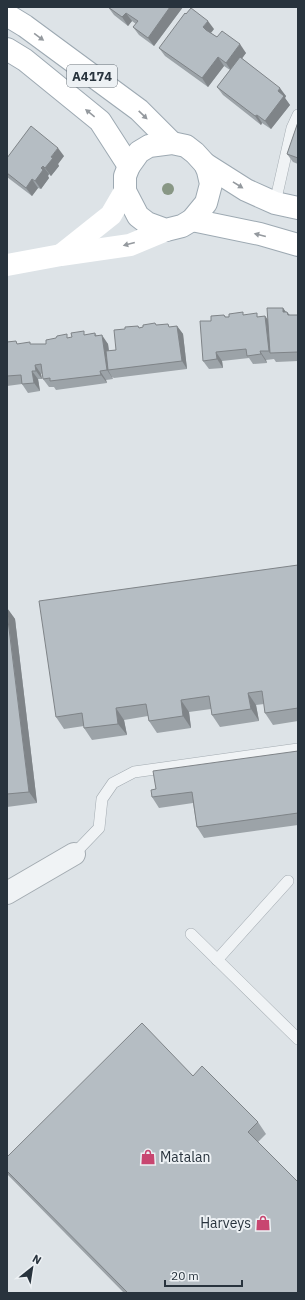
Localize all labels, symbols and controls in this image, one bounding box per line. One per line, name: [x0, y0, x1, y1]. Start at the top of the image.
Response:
one-way arrow: [34, 33, 45, 41]
road number: A4174: [67, 65, 117, 87]
one-way arrow: [84, 108, 95, 117]
one-way arrow: [138, 110, 148, 120]
one-way arrow: [232, 181, 244, 188]
one-way arrow: [254, 231, 267, 237]
one-way arrow: [123, 241, 135, 247]
shop icon: Matalan: [139, 1148, 157, 1166]
place label: Matalan: [160, 1148, 210, 1166]
place label: Harveys: [200, 1214, 251, 1232]
shop icon: Harveys: [254, 1214, 272, 1232]
north arrow: [12, 1248, 52, 1288]
text: N: [30, 1251, 44, 1267]
scale bar: [165, 1262, 242, 1288]
text: 20 m: [171, 1268, 199, 1283]

